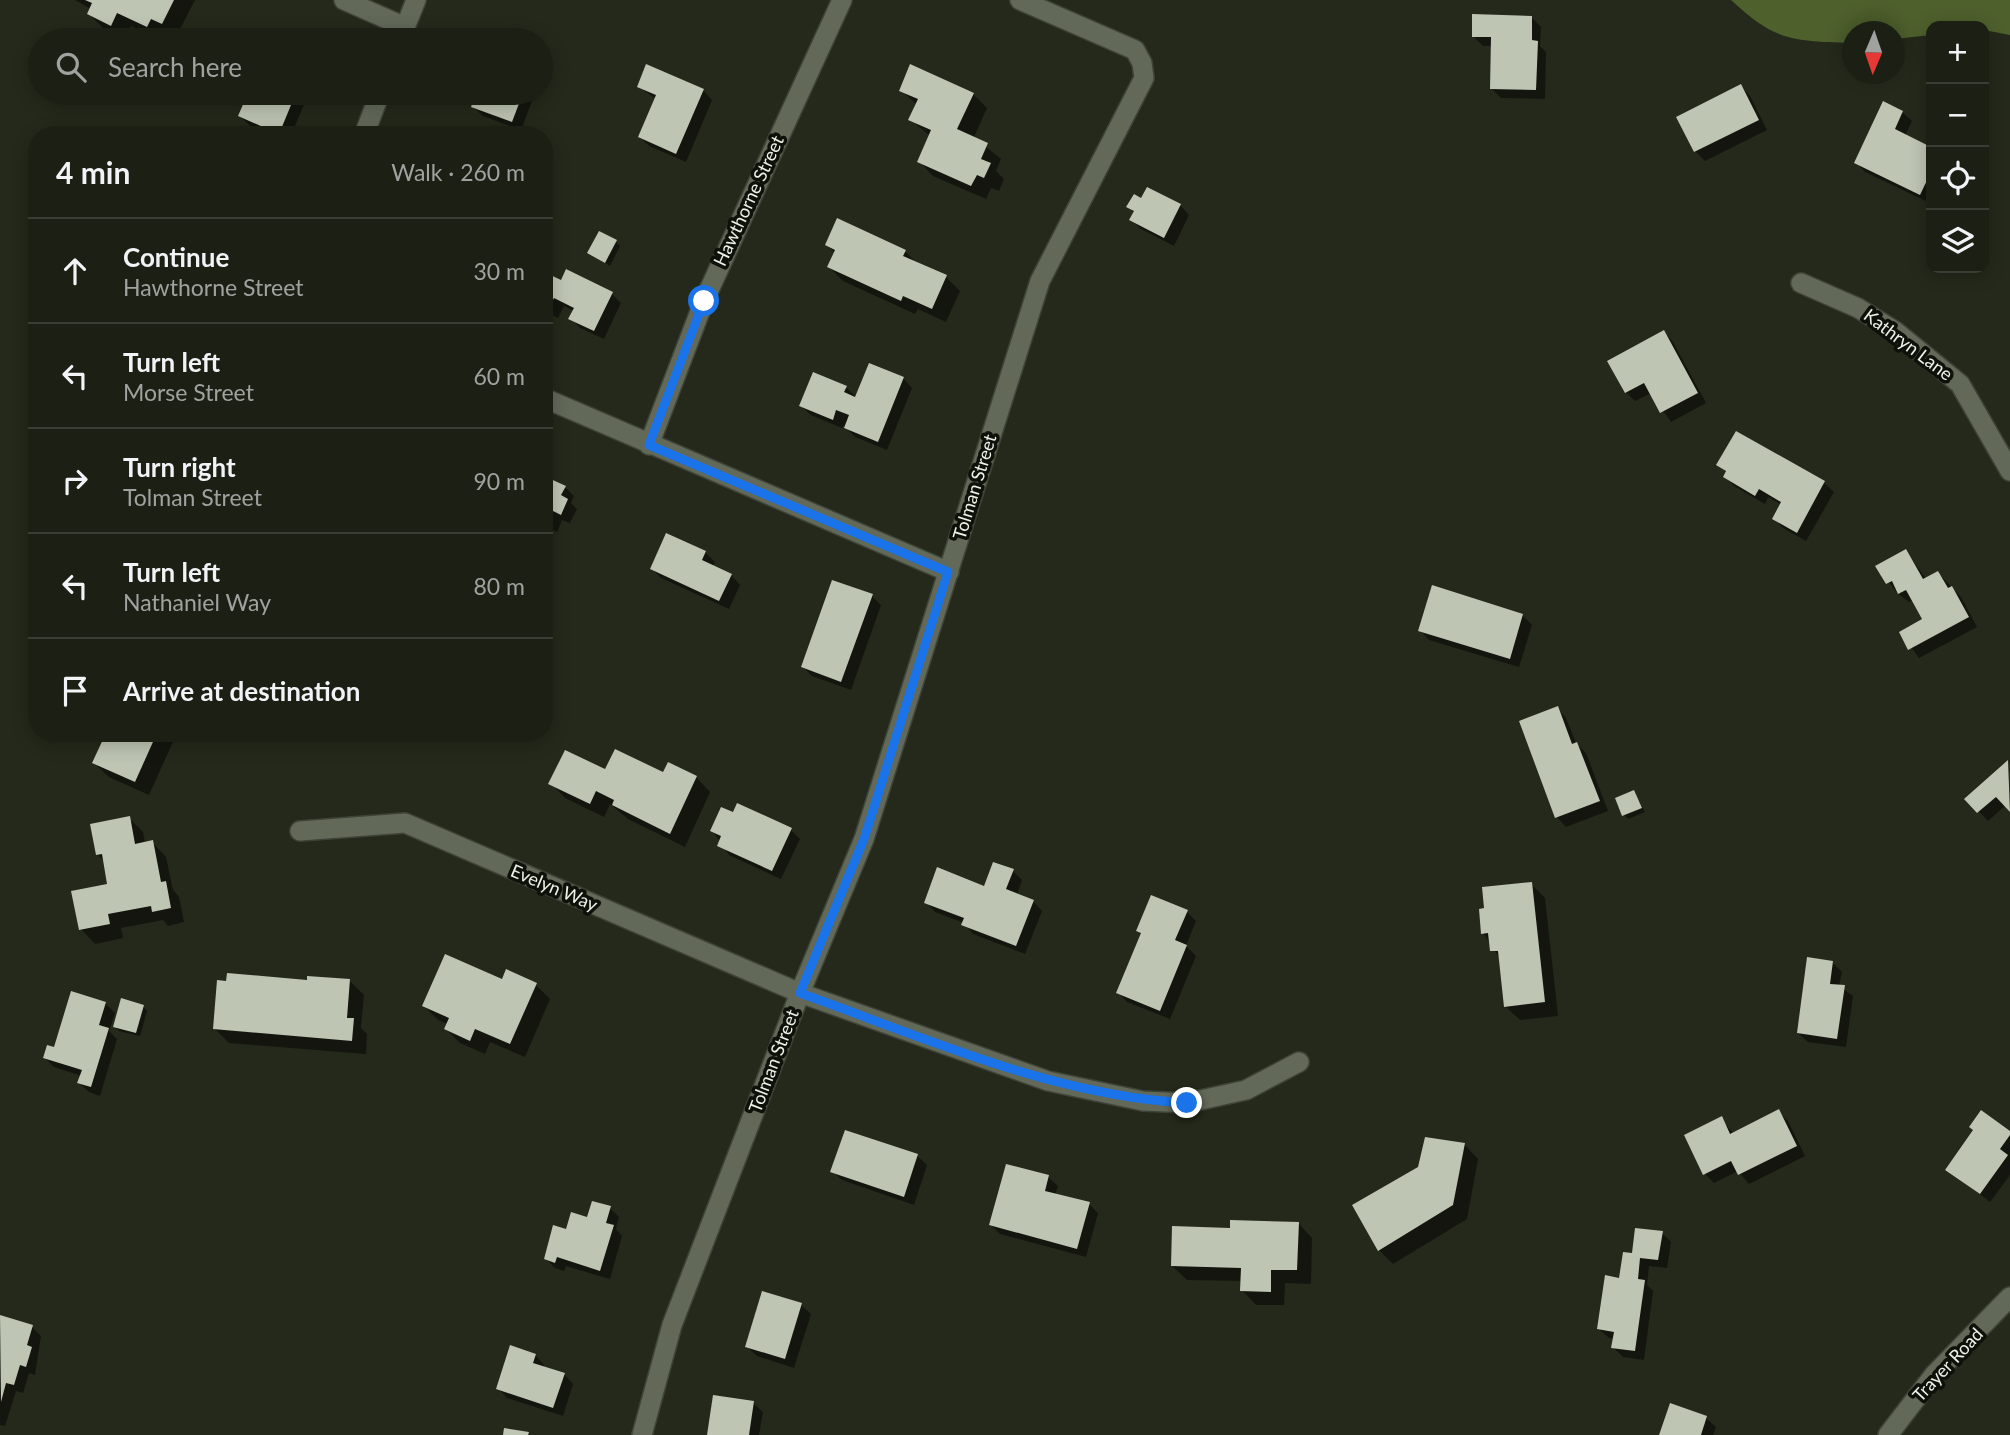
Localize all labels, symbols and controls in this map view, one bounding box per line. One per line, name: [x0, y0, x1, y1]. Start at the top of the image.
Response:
north arrow: [1842, 21, 1905, 84]
map controls: [1926, 21, 1989, 273]
button: +: [1926, 21, 1989, 84]
search box: [28, 28, 553, 105]
icon: search: [52, 48, 90, 86]
text: Search here: [108, 51, 242, 83]
button: −: [1926, 84, 1989, 147]
street label: Hawthorne Street: [708, 131, 788, 269]
button: locate: [1926, 147, 1989, 210]
text: 4 min: [56, 154, 130, 190]
text: Walk · 260 m: [391, 158, 525, 186]
button: layers: [1926, 210, 1989, 273]
text: Continue: [123, 241, 229, 273]
icon: ahead: [56, 252, 94, 290]
text: 30 m: [474, 257, 525, 285]
text: Hawthorne Street: [123, 273, 304, 301]
route start: [688, 285, 719, 316]
street label: Kathryn Lane: [1860, 304, 1957, 385]
text: Turn left: [123, 346, 220, 378]
icon: left: [56, 357, 94, 395]
text: 60 m: [474, 362, 525, 390]
text: Morse Street: [123, 378, 254, 406]
street label: Tolman Street: [948, 431, 1001, 542]
text: Turn right: [123, 451, 236, 483]
icon: right: [56, 462, 94, 500]
text: 90 m: [474, 467, 525, 495]
text: Tolman Street: [123, 483, 262, 511]
text: Turn left: [123, 556, 220, 588]
icon: left: [56, 567, 94, 605]
text: 80 m: [474, 572, 525, 600]
text: Nathaniel Way: [123, 588, 271, 616]
icon: arrive: [56, 672, 94, 710]
text: Arrive at destination: [123, 675, 360, 707]
street label: Evelyn Way: [508, 859, 602, 915]
street label: Tolman Street: [743, 1005, 803, 1115]
route end: [1171, 1087, 1202, 1118]
street label: Trayer Road: [1908, 1323, 1987, 1406]

